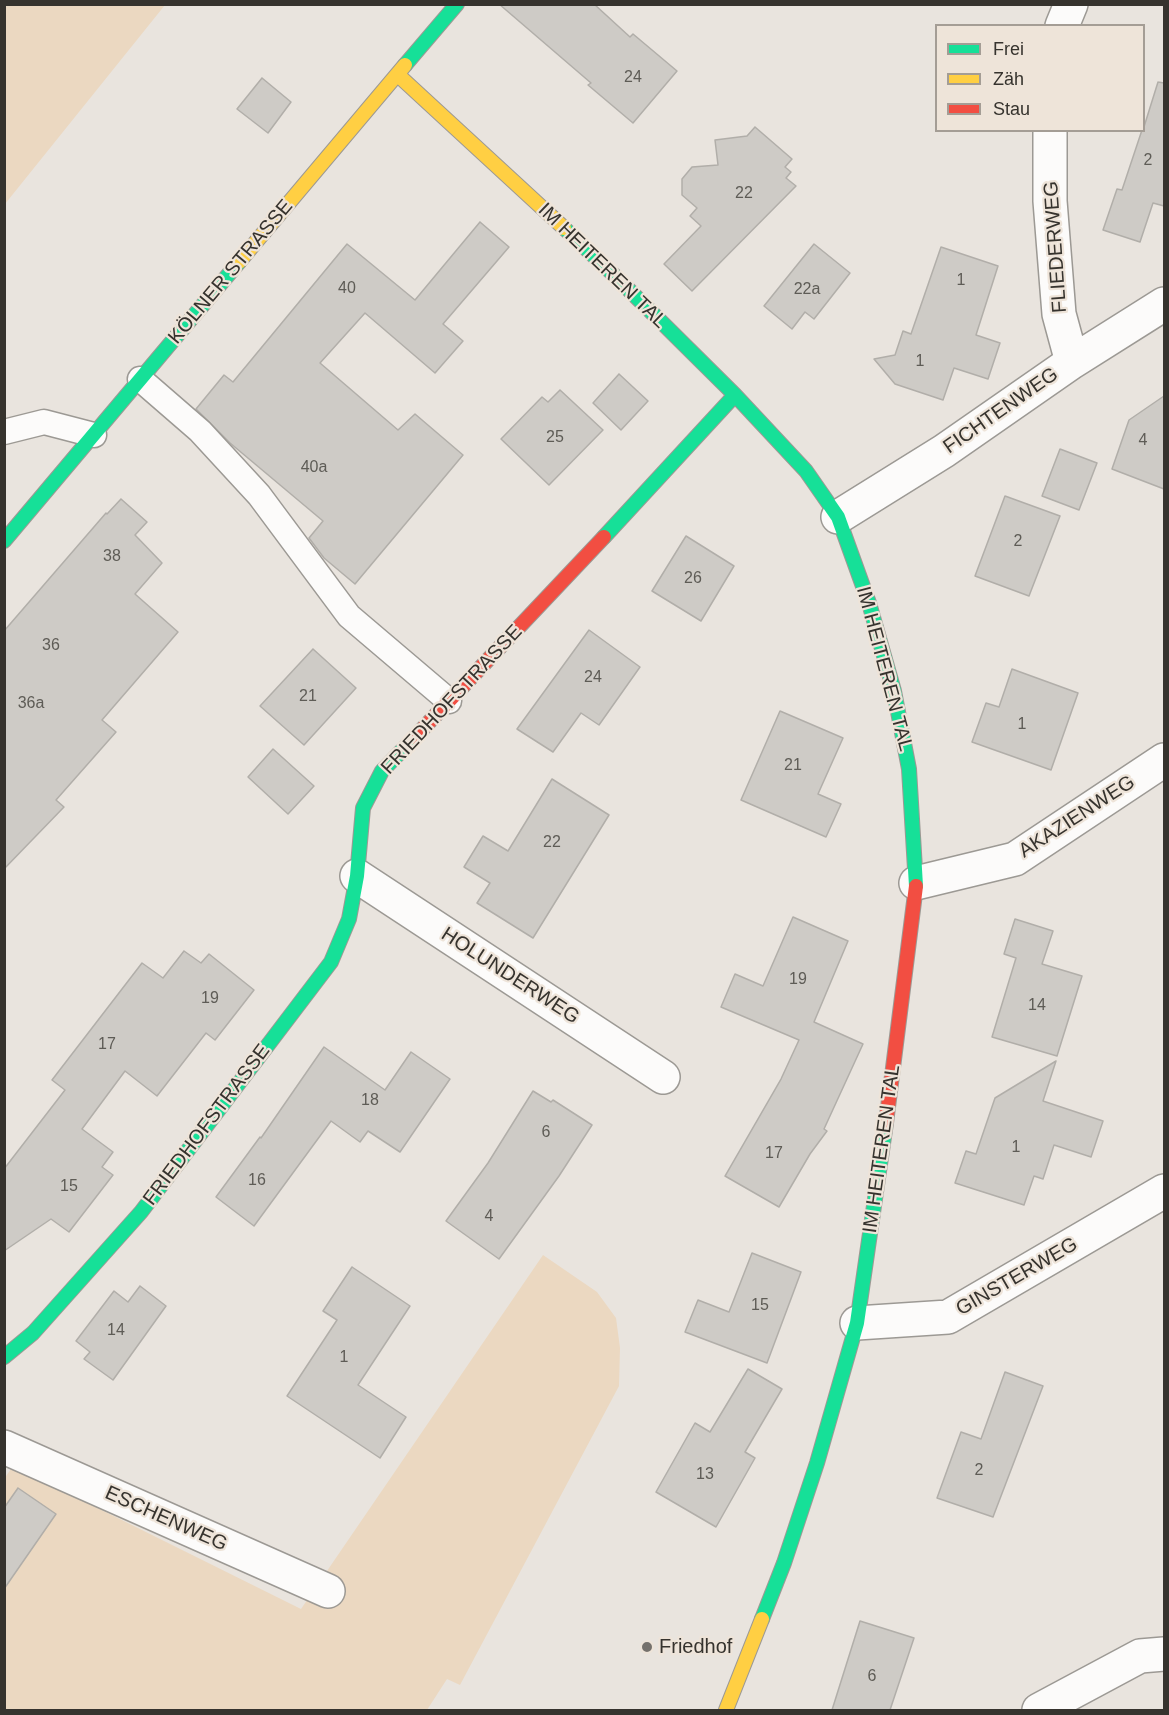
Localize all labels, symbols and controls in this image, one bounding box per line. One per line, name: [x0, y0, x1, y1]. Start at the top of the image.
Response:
legend: [935, 24, 1145, 132]
text: Frei: [993, 39, 1024, 59]
house number: 24: [624, 68, 642, 88]
text: Zäh: [993, 69, 1024, 89]
text: Stau: [993, 99, 1030, 119]
house number: 2: [1144, 151, 1152, 171]
street label: FLIEDERWEG: [1039, 180, 1073, 314]
house number: 22: [735, 184, 753, 204]
street label: KÖLNER STRASSE: [164, 195, 298, 349]
street label: IM HEITEREN TAL: [533, 198, 671, 334]
house number: 1: [957, 271, 965, 291]
house number: 40: [338, 279, 356, 299]
house number: 22a: [794, 280, 820, 300]
house number: 1: [916, 352, 924, 372]
street label: FICHTENWEG: [939, 363, 1063, 459]
house number: 25: [546, 428, 564, 448]
house number: 4: [1139, 431, 1147, 451]
house number: 40a: [301, 458, 327, 478]
house number: 2: [1014, 532, 1022, 552]
house number: 38: [103, 547, 121, 567]
house number: 26: [684, 569, 702, 589]
street label: IM HEITEREN TAL: [850, 584, 918, 754]
street label: FRIEDHOFSTRASSE: [377, 620, 527, 780]
house number: 36: [42, 636, 60, 656]
house number: 24: [584, 668, 602, 688]
house number: 21: [299, 687, 317, 707]
house number: 36a: [18, 694, 44, 714]
house number: 1: [1018, 715, 1026, 735]
house number: 21: [784, 756, 802, 776]
street label: AKAZIENWEG: [1015, 771, 1139, 863]
house number: 22: [543, 833, 561, 853]
street label: HOLUNDERWEG: [437, 922, 583, 1030]
house number: 19: [789, 970, 807, 990]
house number: 19: [201, 989, 219, 1009]
house number: 14: [1028, 996, 1046, 1016]
house number: 17: [98, 1035, 116, 1055]
street label: FRIEDHOFSTRASSE: [139, 1040, 275, 1210]
street label: IM HEITEREN TAL: [858, 1063, 906, 1235]
house number: 18: [361, 1091, 379, 1111]
house number: 6: [542, 1123, 550, 1143]
house number: 1: [1012, 1138, 1020, 1158]
house number: 17: [765, 1144, 783, 1164]
house number: 16: [248, 1171, 266, 1191]
house number: 15: [60, 1177, 78, 1197]
house number: 4: [485, 1207, 493, 1227]
street label: GINSTERWEG: [952, 1233, 1082, 1321]
house number: 15: [751, 1296, 769, 1316]
house number: 14: [107, 1321, 125, 1341]
house number: 1: [340, 1348, 348, 1368]
house number: 2: [975, 1461, 983, 1481]
house number: 13: [696, 1465, 714, 1485]
street label: ESCHENWEG: [101, 1481, 231, 1557]
place label: Friedhof: [659, 1635, 732, 1659]
marker: Friedhof: [640, 1640, 654, 1654]
house number: 6: [868, 1667, 876, 1687]

